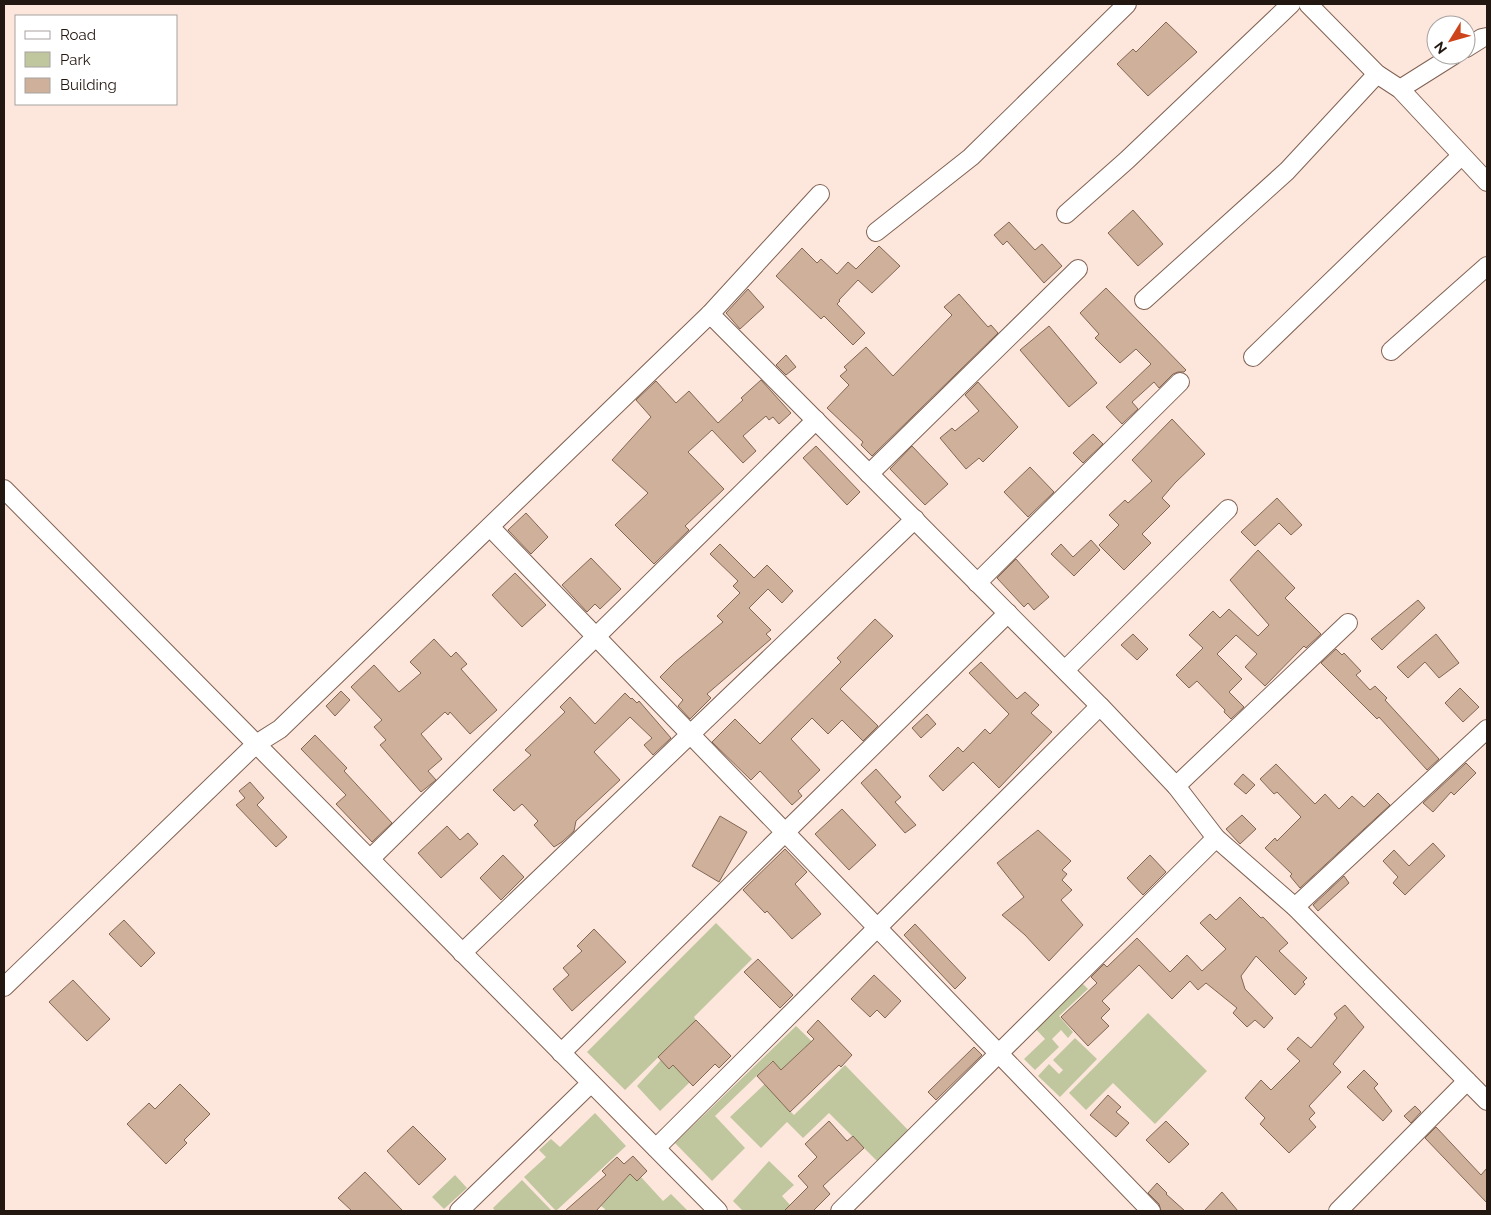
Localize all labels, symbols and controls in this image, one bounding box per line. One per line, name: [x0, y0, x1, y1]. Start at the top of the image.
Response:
legend: [15, 15, 178, 105]
north arrow: [1426, 15, 1476, 65]
text: Road: [60, 26, 96, 44]
text: N: [1431, 39, 1450, 57]
text: Park: [60, 51, 91, 69]
text: Building: [60, 76, 117, 94]

